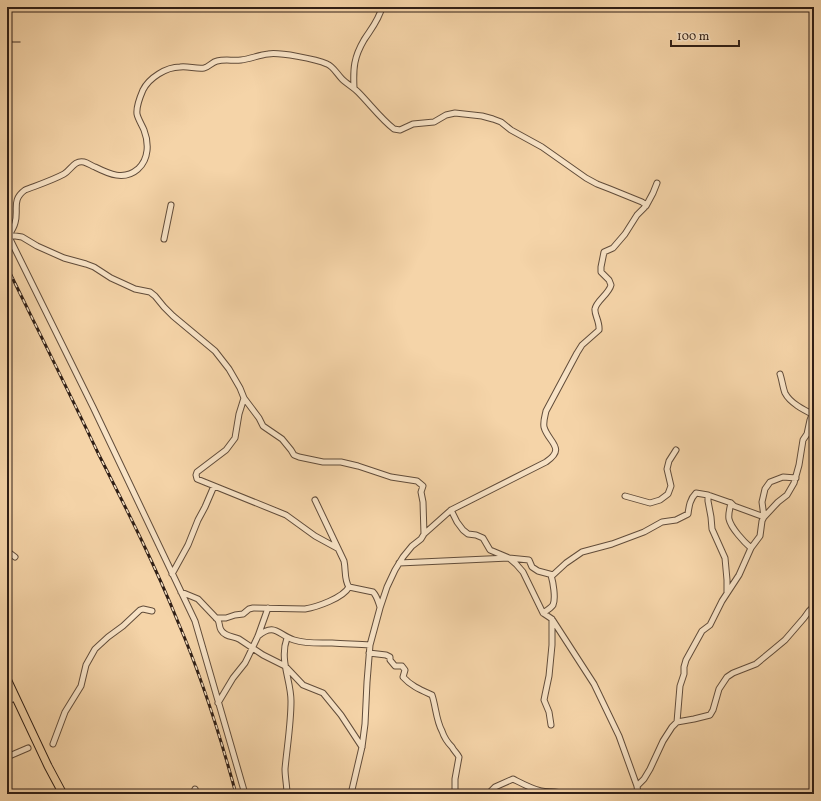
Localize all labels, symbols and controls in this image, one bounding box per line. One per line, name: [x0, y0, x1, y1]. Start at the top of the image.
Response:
scale bar: [671, 22, 739, 48]
text: 100 m: [677, 29, 710, 45]

